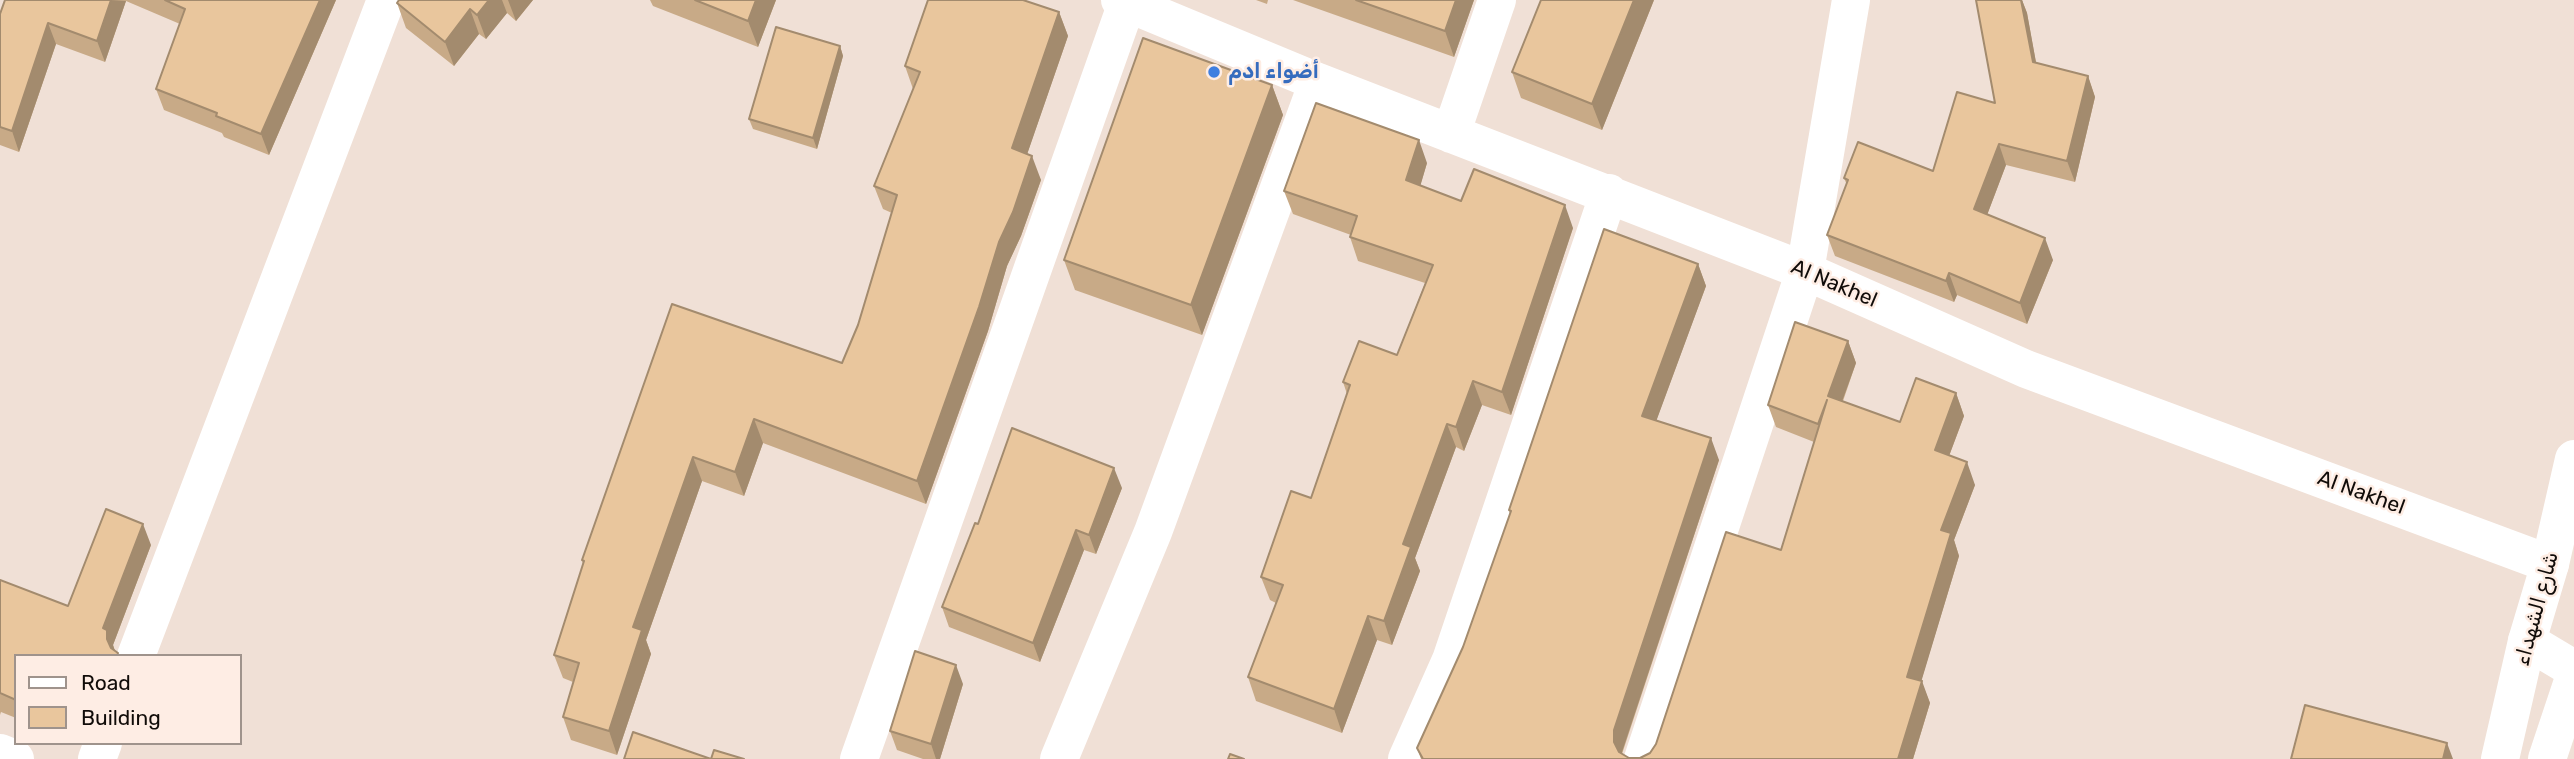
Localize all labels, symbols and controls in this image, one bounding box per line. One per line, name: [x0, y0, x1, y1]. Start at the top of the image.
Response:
place label: أضواء ادم: [1228, 59, 1319, 85]
marker: أضواء ادم: [1206, 64, 1222, 80]
street label: Al Nakhel: [1787, 255, 1881, 313]
street label: Al Nakhel: [2314, 466, 2408, 520]
street label: شارع الشهداء: [2510, 549, 2564, 669]
legend: [14, 654, 242, 745]
text: Road: [81, 670, 131, 695]
text: Building: [81, 705, 161, 730]

